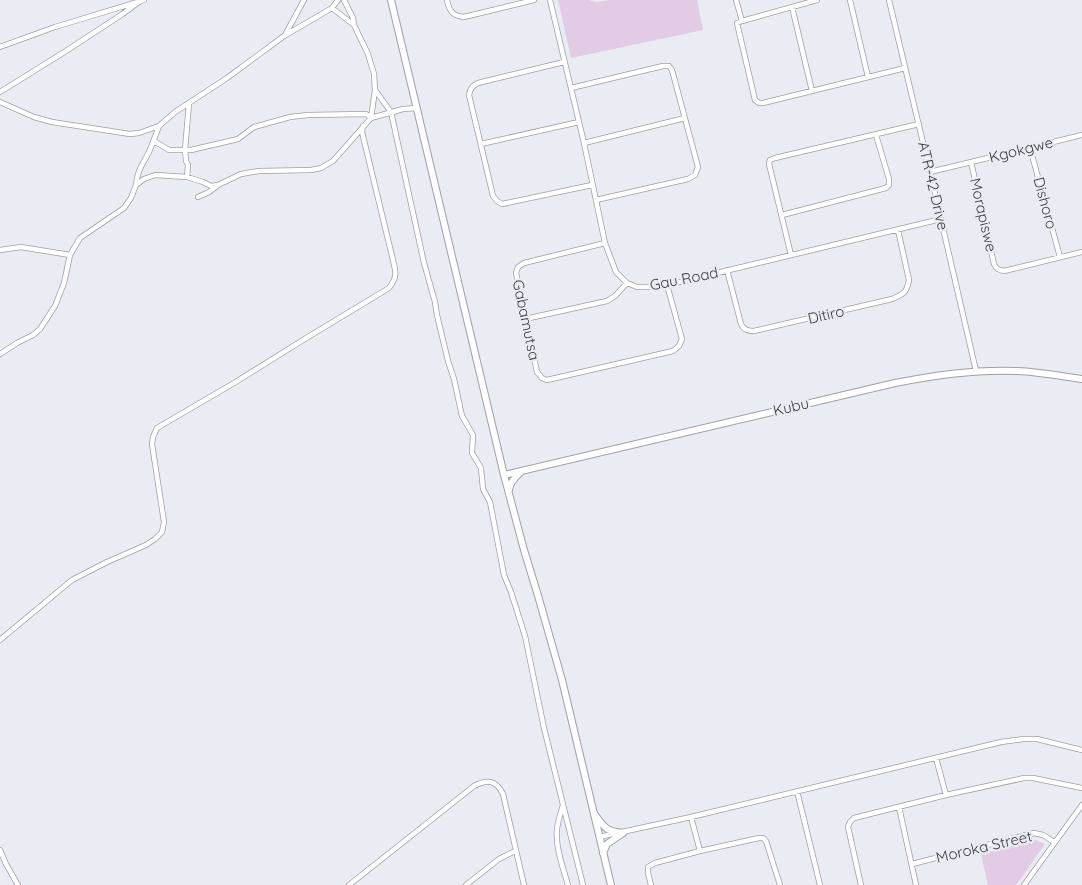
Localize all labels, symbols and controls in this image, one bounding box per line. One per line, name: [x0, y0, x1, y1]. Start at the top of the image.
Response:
street label: Kgokgwe: [987, 132, 1055, 167]
street label: ATR-42 Drive: [914, 140, 953, 232]
street label: Dishoro: [1029, 175, 1062, 231]
street label: Morapiswe: [966, 176, 1001, 254]
street label: Gau Road: [648, 263, 720, 294]
street label: Gabamutsa: [509, 278, 544, 362]
street label: Ditiro: [806, 301, 846, 328]
street label: Kubu: [771, 393, 811, 420]
street label: Moroka Street: [934, 826, 1034, 867]

